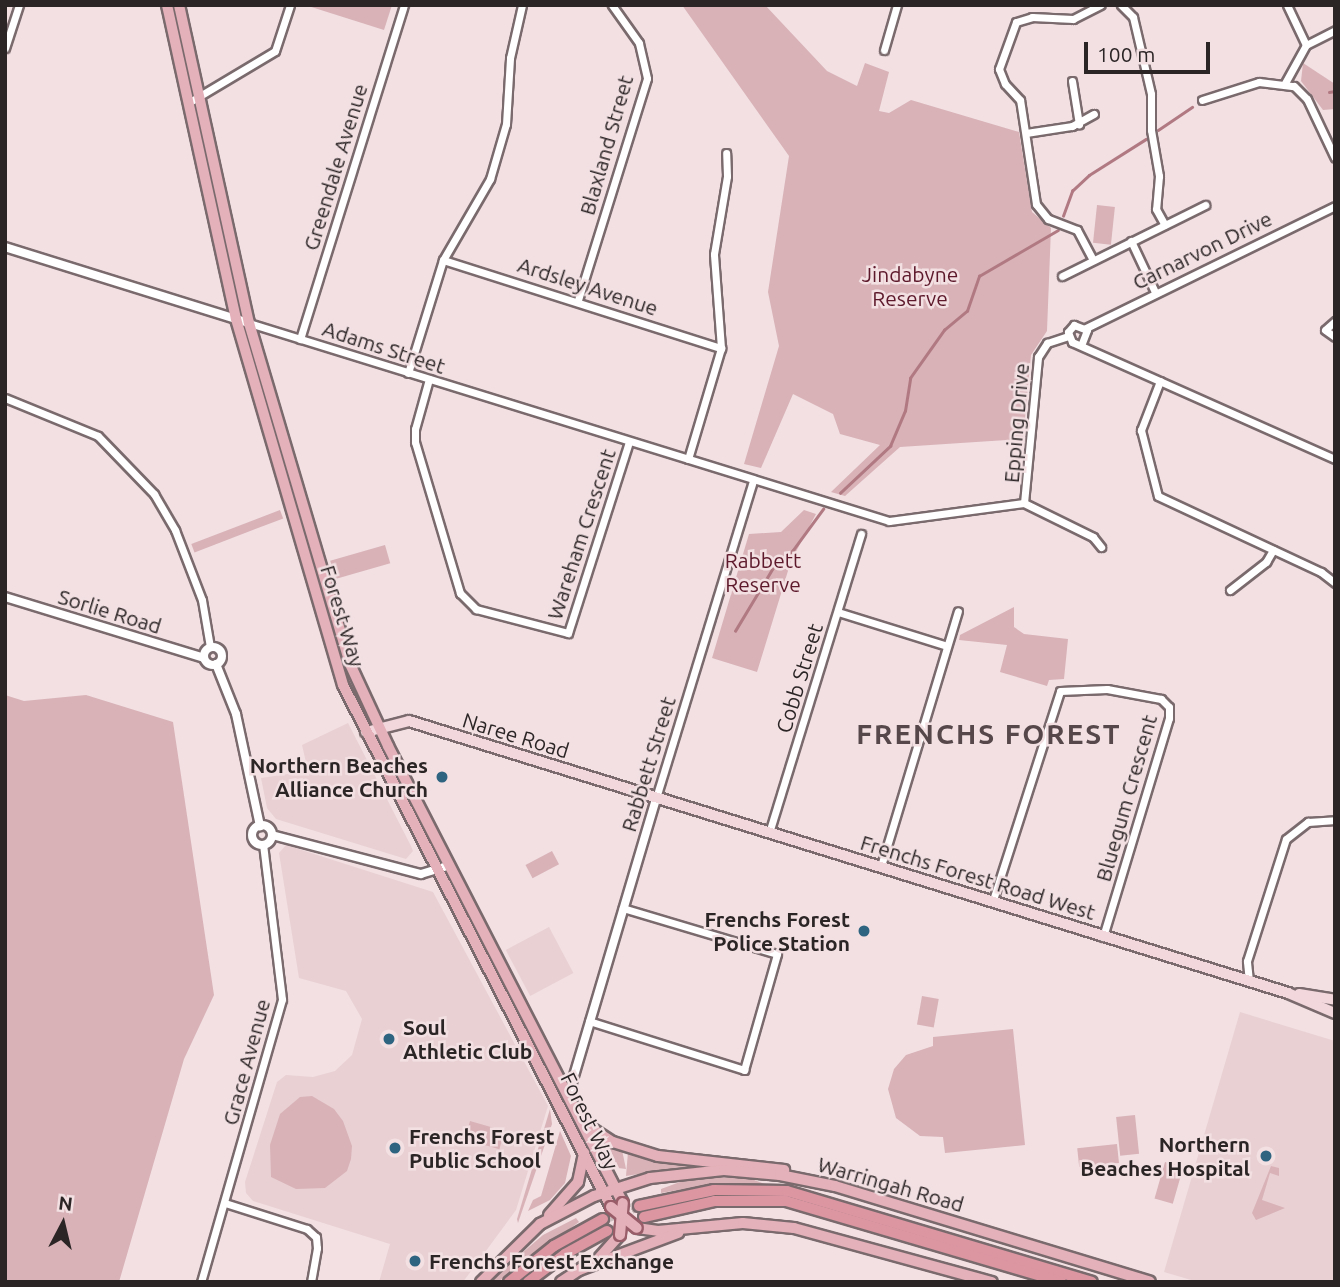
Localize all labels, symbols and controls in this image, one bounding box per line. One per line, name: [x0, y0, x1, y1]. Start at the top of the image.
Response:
scale bar: [1088, 28, 1214, 72]
text: 100 m: [1097, 42, 1155, 66]
street label: Blaxland Street: [574, 72, 638, 218]
street label: Greendale Avenue: [298, 81, 372, 253]
street label: Carnarvon Drive: [1128, 205, 1276, 295]
street label: Ardsley Avenue: [515, 251, 661, 321]
park label: Jindabyne Reserve: [862, 261, 958, 311]
street label: Adams Street: [320, 315, 448, 379]
street label: Epping Drive: [998, 362, 1034, 484]
street label: Wareham Crescent: [541, 445, 621, 623]
park label: Rabbett Reserve: [725, 547, 801, 597]
street label: Forest Way: [316, 562, 370, 670]
street label: Sorlie Road: [55, 583, 165, 639]
street label: Cobb Street: [770, 620, 828, 736]
street label: Rabbett Street: [615, 693, 681, 835]
street label: Naree Road: [460, 707, 572, 763]
street label: Bluegum Crescent: [1090, 712, 1162, 884]
district label: FRENCHS FOREST: [858, 717, 1120, 751]
place label: Northern Beaches Alliance Church: [250, 752, 428, 802]
marker: Northern Beaches Alliance Church: [434, 769, 450, 785]
street label: Frenchs Forest Road West: [858, 829, 1098, 925]
place label: Frenchs Forest Police Station: [704, 906, 850, 956]
marker: Frenchs Forest Police Station: [856, 923, 872, 939]
street label: Grace Avenue: [217, 996, 275, 1128]
place label: Soul Athletic Club: [403, 1014, 532, 1064]
marker: Soul Athletic Club: [381, 1031, 397, 1047]
street label: Forest Way: [556, 1068, 624, 1174]
place label: Frenchs Forest Public School: [409, 1123, 555, 1173]
place label: Northern Beaches Hospital: [1080, 1131, 1250, 1181]
marker: Frenchs Forest Public School: [387, 1140, 403, 1156]
marker: Northern Beaches Hospital: [1256, 1146, 1276, 1166]
street label: Warringah Road: [815, 1151, 967, 1217]
north arrow: [28, 1189, 98, 1259]
text: N: [57, 1191, 74, 1215]
place label: Frenchs Forest Exchange: [429, 1248, 674, 1274]
marker: Frenchs Forest Exchange: [407, 1253, 423, 1269]

